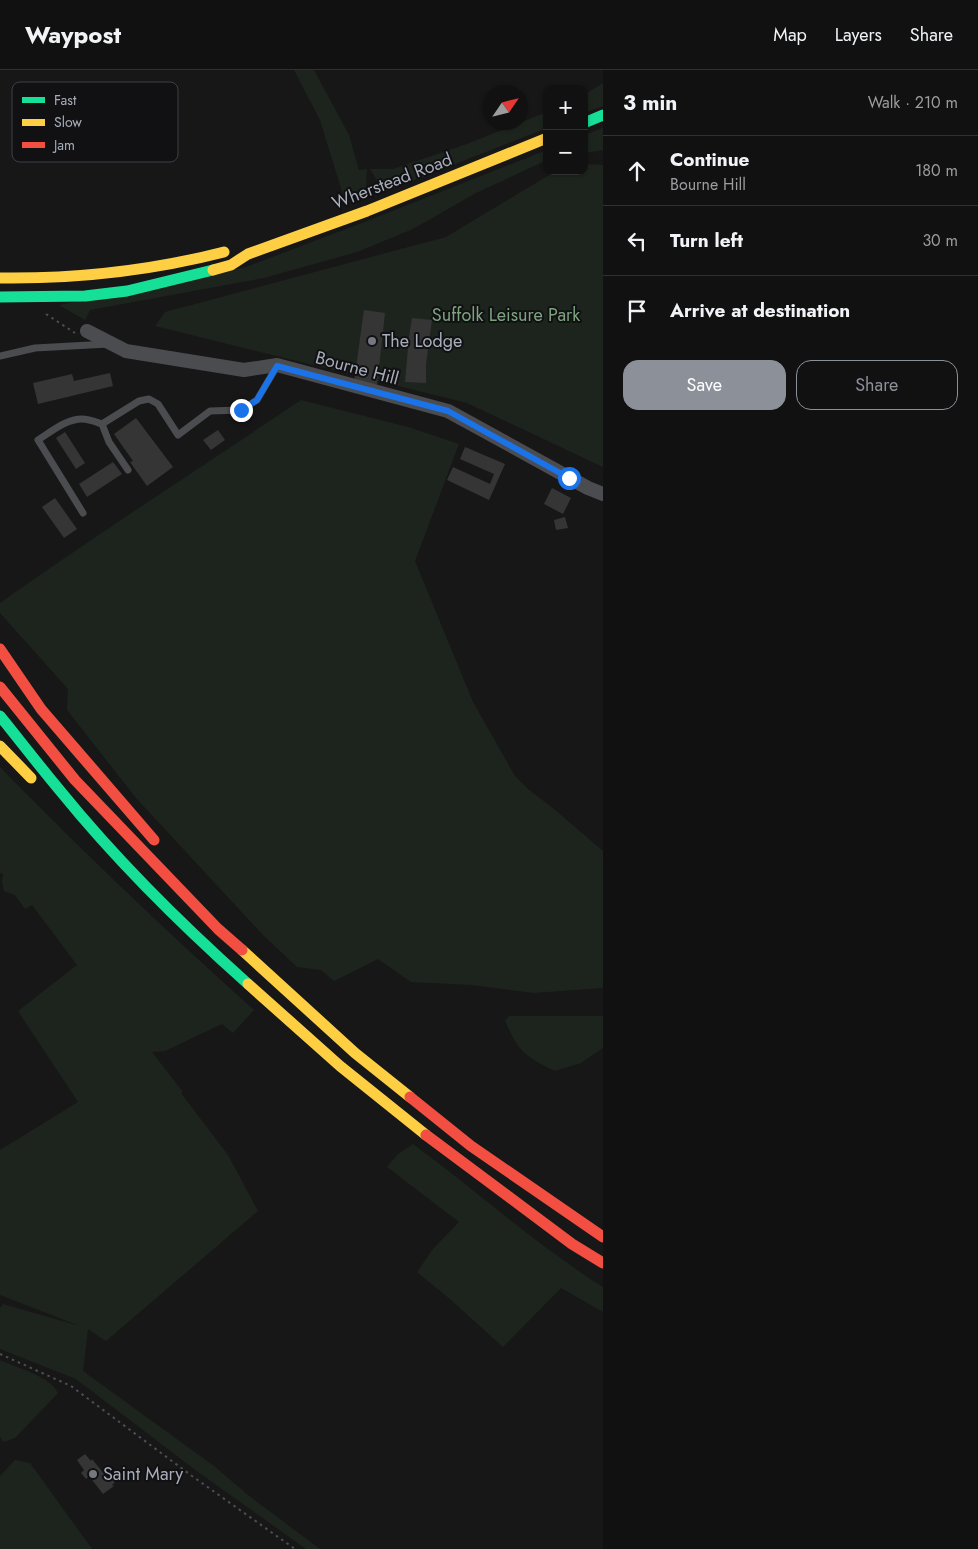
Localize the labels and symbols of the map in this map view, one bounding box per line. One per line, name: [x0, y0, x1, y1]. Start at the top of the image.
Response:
legend: [12, 82, 178, 162]
north arrow: [483, 85, 528, 130]
text: Fast: [54, 90, 77, 110]
text: Slow: [54, 112, 82, 132]
text: Jam: [52, 135, 75, 155]
street label: Wherstead Road: [328, 146, 456, 216]
park label: Suffolk Leisure Park: [432, 302, 580, 328]
place label: The Lodge: [382, 328, 462, 354]
marker: The Lodge: [366, 335, 378, 347]
street label: Bourne Hill: [312, 344, 402, 392]
route end: [230, 399, 253, 422]
route start: [558, 467, 581, 490]
place label: Saint Mary: [103, 1461, 183, 1487]
marker: Saint Mary: [87, 1468, 99, 1480]

